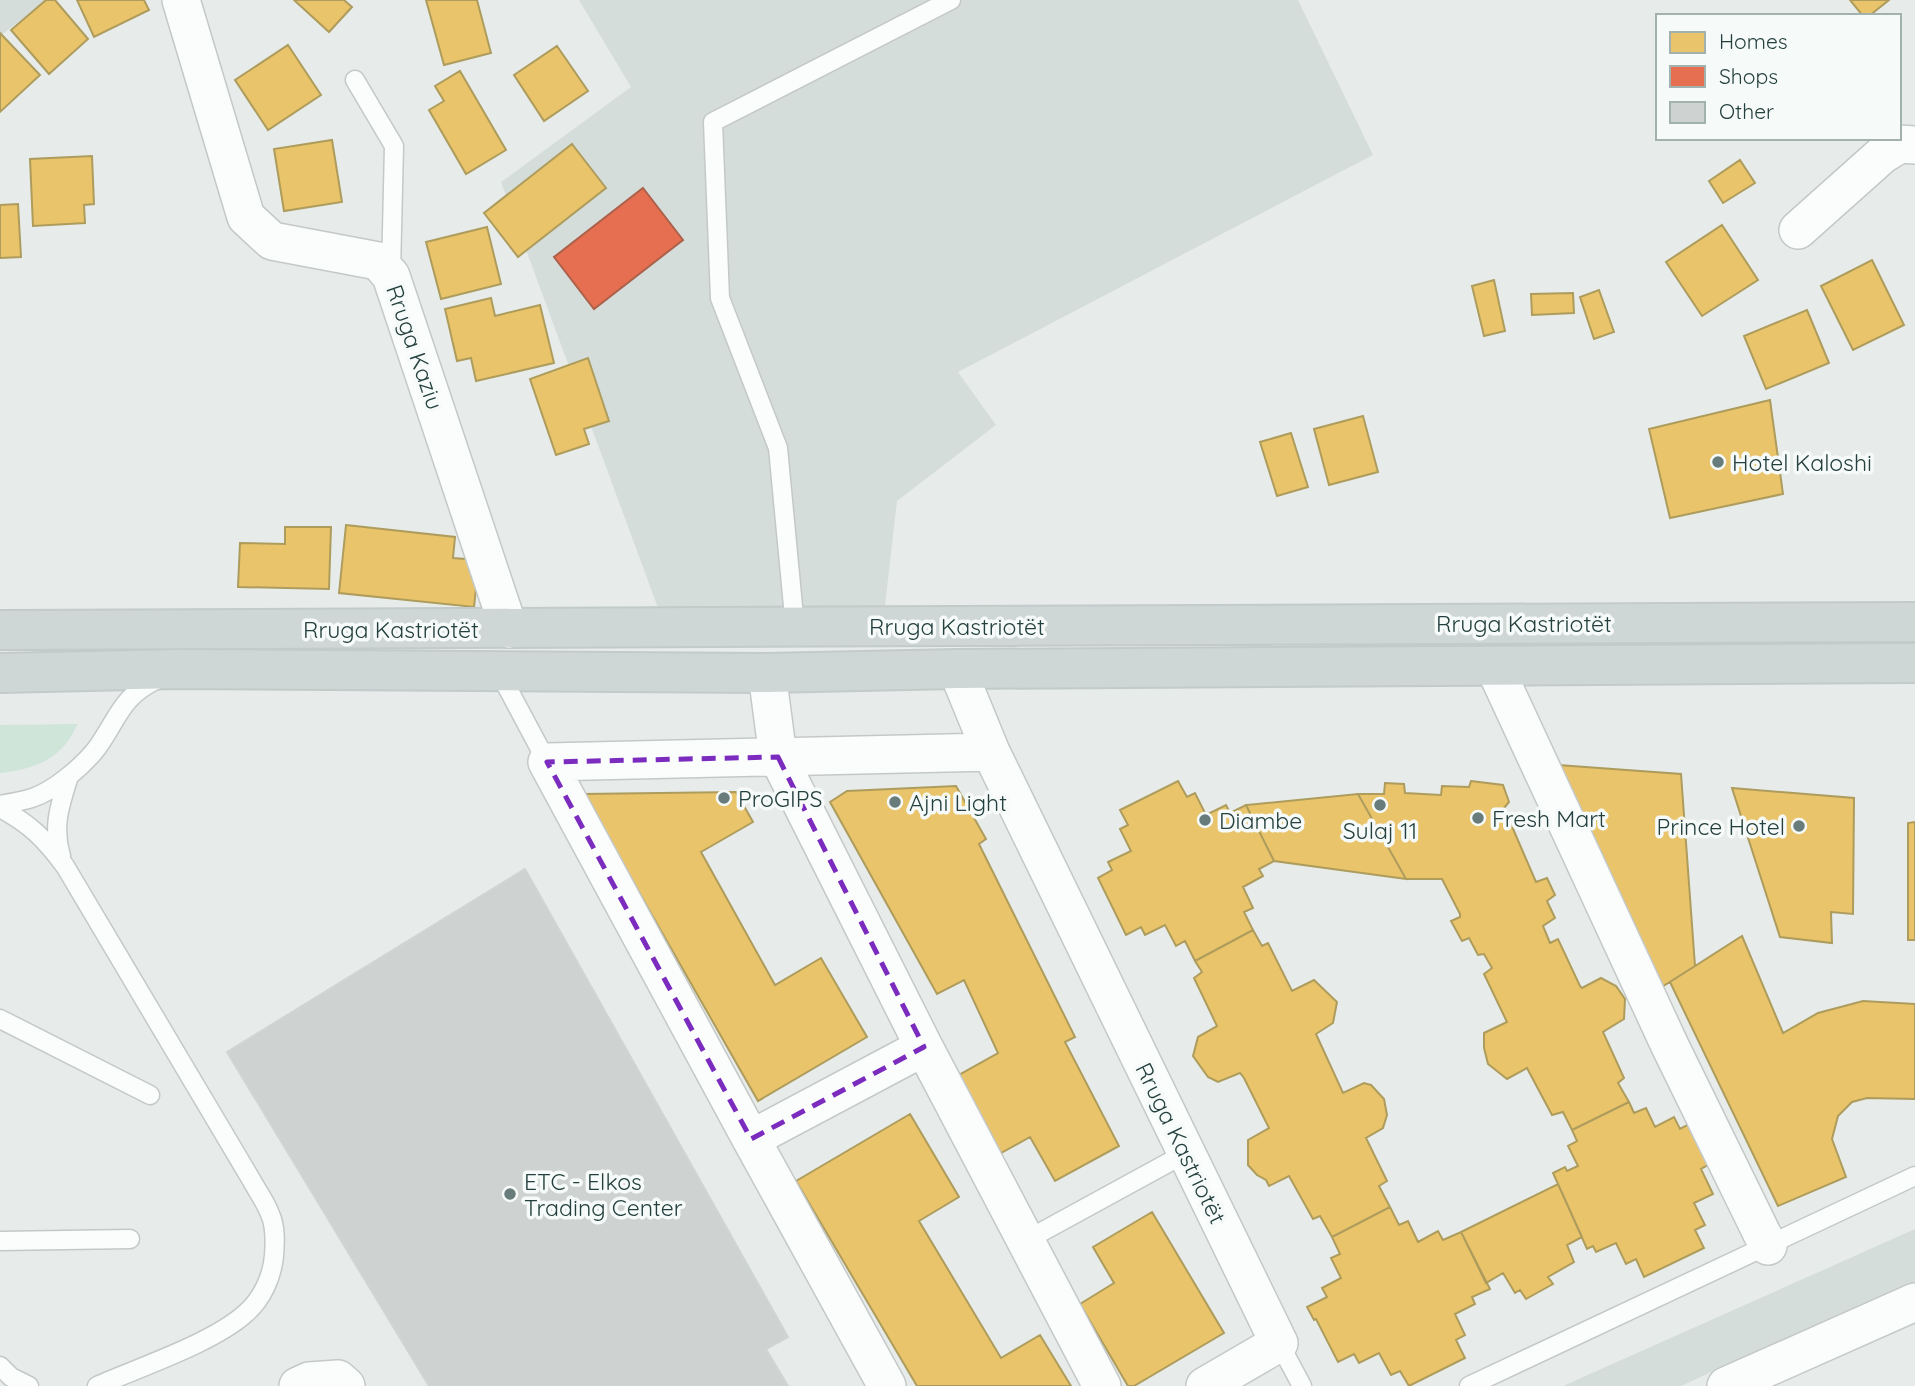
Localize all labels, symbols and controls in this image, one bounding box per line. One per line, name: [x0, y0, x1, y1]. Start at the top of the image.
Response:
legend: [1656, 14, 1901, 140]
text: Homes: [1719, 28, 1788, 54]
text: Shops: [1719, 63, 1778, 89]
text: Other: [1719, 98, 1774, 124]
street label: Rruga Kaziu: [380, 281, 450, 413]
place label: Hotel Kaloshi: [1732, 448, 1872, 477]
marker: Hotel Kaloshi: [1710, 454, 1726, 470]
street label: Rruga Kastriotët: [1436, 609, 1612, 638]
street label: Rruga Kastriotët: [869, 612, 1045, 641]
street label: Rruga Kastriotët: [303, 615, 479, 644]
place label: ProGIPS: [738, 784, 822, 813]
place label: Ajni Light: [909, 788, 1007, 817]
marker: ProGIPS: [716, 790, 732, 806]
marker: Ajni Light: [887, 794, 903, 810]
marker: Sulaj 11: [1372, 797, 1388, 813]
place label: Fresh Mart: [1492, 804, 1606, 833]
place label: Diambe: [1219, 806, 1302, 835]
marker: Fresh Mart: [1470, 810, 1486, 826]
marker: Diambe: [1197, 812, 1213, 828]
place label: Prince Hotel: [1657, 812, 1785, 841]
place label: Sulaj 11: [1343, 816, 1417, 845]
marker: Prince Hotel: [1791, 818, 1807, 834]
street label: Rruga Kastriotët: [1129, 1058, 1233, 1229]
place label: ETC - Elkos Trading Center: [524, 1167, 683, 1222]
marker: ETC - Elkos Trading Center: [502, 1186, 518, 1202]

